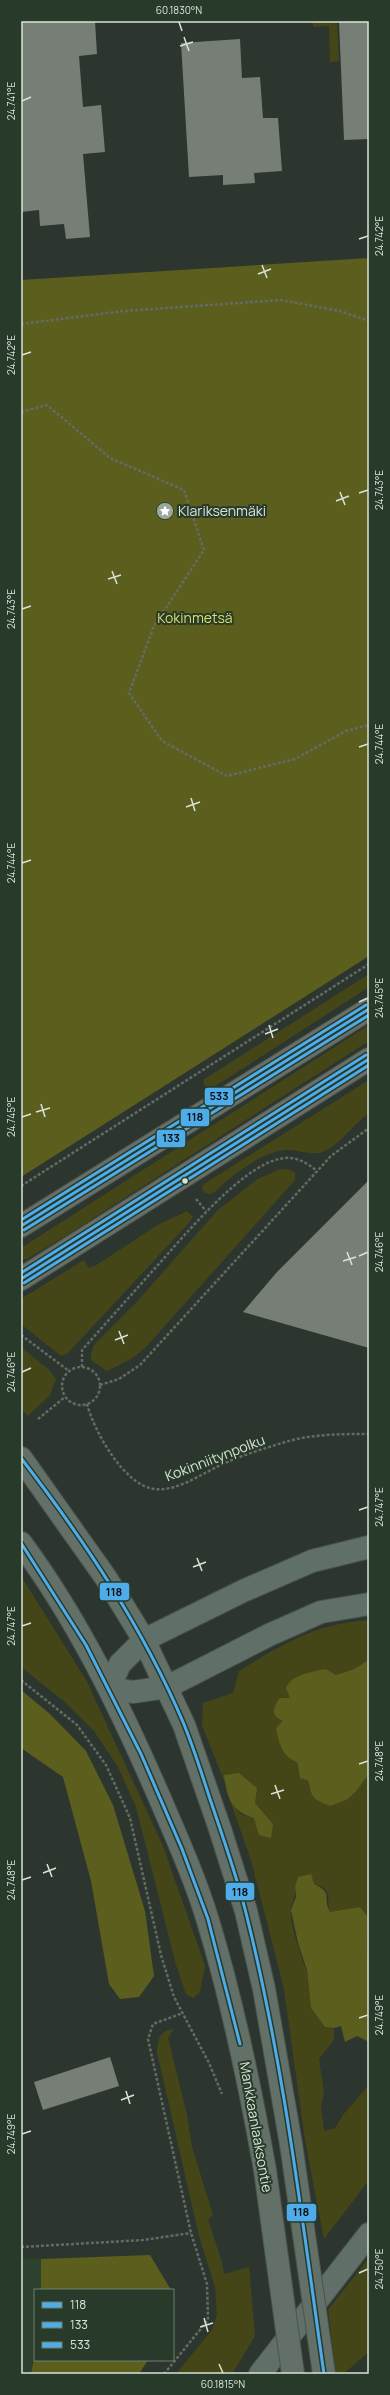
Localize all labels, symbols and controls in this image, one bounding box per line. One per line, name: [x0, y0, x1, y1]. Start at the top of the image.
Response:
text: 60.1830°N: [156, 3, 202, 17]
text: 24.741°E: [4, 82, 18, 120]
text: 24.742°E: [372, 216, 386, 256]
text: 24.742°E: [4, 335, 18, 375]
text: 24.743°E: [372, 470, 386, 510]
place icon: Klariksenmäki: [155, 501, 175, 521]
place label: Klariksenmäki: [178, 501, 266, 520]
text: 24.743°E: [4, 589, 18, 629]
park label: Kokinmetsä: [157, 608, 233, 627]
text: 24.744°E: [372, 723, 386, 764]
text: 24.744°E: [4, 842, 18, 883]
text: 24.745°E: [372, 978, 386, 1018]
line badge: 533: [204, 1087, 234, 1106]
text: 533: [209, 1088, 229, 1103]
text: 24.745°E: [4, 1097, 18, 1137]
line badge: 118: [180, 1108, 210, 1127]
text: 118: [187, 1109, 203, 1124]
line badge: 133: [156, 1129, 186, 1148]
text: 133: [162, 1130, 180, 1145]
unlabelled marker: [180, 1176, 190, 1186]
text: 24.746°E: [372, 1231, 386, 1272]
text: 24.746°E: [4, 1351, 18, 1392]
street label: Kokinniitynpolku: [162, 1430, 268, 1485]
text: 24.747°E: [372, 1487, 386, 1527]
line badge: 118: [99, 1582, 130, 1601]
text: 118: [106, 1584, 122, 1599]
text: 24.747°E: [4, 1606, 18, 1646]
text: 24.748°E: [372, 1741, 386, 1781]
text: 24.748°E: [4, 1860, 18, 1900]
line badge: 118: [225, 1882, 255, 1901]
text: 118: [232, 1884, 248, 1899]
text: 24.749°E: [372, 1994, 386, 2035]
street label: Mankkaanlaaksontie: [236, 2060, 277, 2194]
text: 24.749°E: [4, 2113, 18, 2154]
line badge: 118: [286, 2203, 317, 2222]
text: 118: [293, 2204, 309, 2219]
text: 24.750°E: [372, 2248, 386, 2289]
legend: [34, 2289, 174, 2361]
text: 118: [70, 2296, 86, 2313]
text: 133: [70, 2316, 88, 2333]
text: 533: [70, 2336, 90, 2353]
text: 60.1815°N: [201, 2377, 245, 2391]

